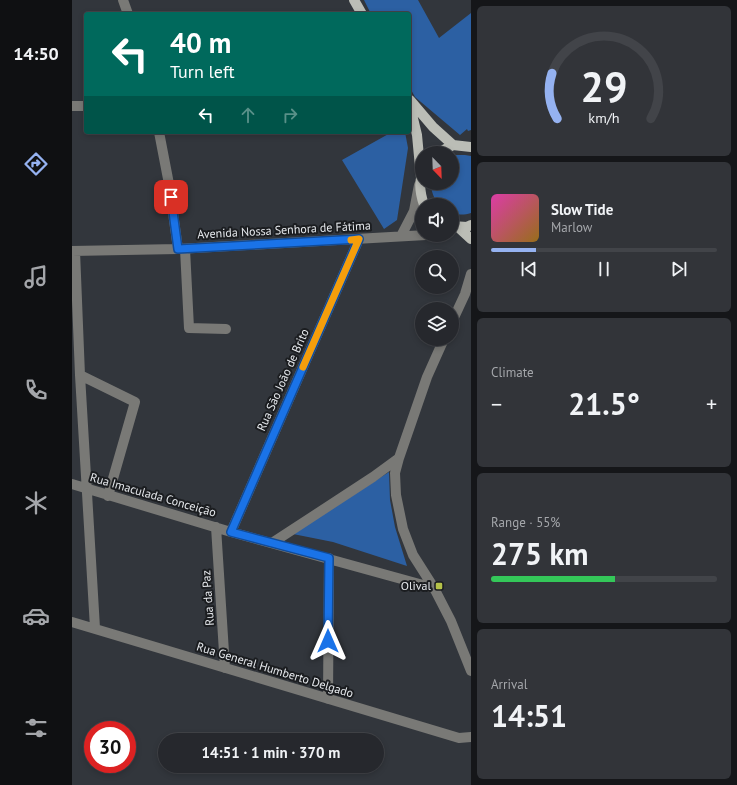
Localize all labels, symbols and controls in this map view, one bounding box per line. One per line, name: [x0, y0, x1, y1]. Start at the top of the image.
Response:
text: 40 m: [170, 24, 231, 61]
icon: left: [104, 28, 156, 80]
text: 14:50: [13, 42, 59, 65]
text: Turn left: [170, 60, 235, 83]
text: 29: [580, 60, 628, 113]
icon: left: [195, 104, 217, 126]
icon: ahead: [237, 104, 259, 126]
icon: right: [279, 104, 301, 126]
text: km/h: [588, 107, 620, 126]
north arrow: [415, 146, 459, 190]
map controls: [415, 146, 459, 346]
icon: directions: [22, 150, 50, 178]
pin: [154, 180, 188, 214]
icon: arrive: [160, 186, 182, 208]
button: sound: [415, 198, 459, 242]
text: Slow Tide: [551, 200, 613, 219]
street label: Avenida Nossa Senhora de Fátima: [197, 217, 371, 242]
text: Marlow: [551, 219, 592, 236]
button: search: [415, 250, 459, 294]
icon: previous: [518, 258, 540, 280]
icon: pause: [593, 258, 615, 280]
icon: next: [668, 258, 690, 280]
icon: music: [22, 263, 50, 291]
button: layers: [415, 302, 459, 346]
street label: Rua São João de Brito: [253, 326, 312, 433]
text: Climate: [491, 364, 534, 381]
icon: phone: [22, 376, 50, 404]
text: 21.5°: [568, 384, 640, 423]
text: −: [491, 390, 502, 418]
text: +: [706, 390, 717, 418]
street label: Rua Imaculada Conceição: [88, 469, 218, 520]
icon: climate: [22, 489, 50, 517]
text: Range · 55%: [491, 514, 560, 531]
text: 275 km: [491, 534, 589, 573]
street label: Rua da Paz: [198, 570, 217, 626]
place label: Olival: [401, 578, 431, 593]
marker: Olival: [434, 581, 444, 591]
icon: car: [22, 602, 50, 630]
position arrow: [307, 620, 349, 662]
street label: Rua General Humberto Delgado: [195, 639, 355, 701]
text: Arrival: [491, 676, 527, 693]
text: 14:51: [491, 696, 567, 735]
icon: filters: [22, 714, 50, 742]
speed limit sign: 30: [84, 721, 136, 773]
text: 14:51 · 1 min · 370 m: [202, 743, 340, 762]

